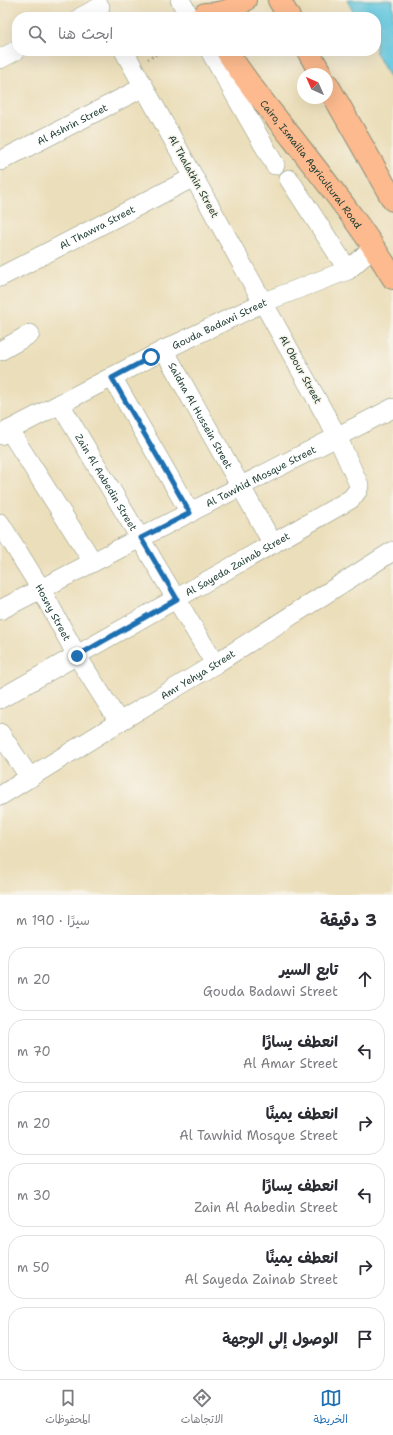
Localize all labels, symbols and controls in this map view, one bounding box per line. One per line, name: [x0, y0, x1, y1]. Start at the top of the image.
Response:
search box: [12, 12, 381, 56]
icon: search: [26, 23, 48, 45]
text: ابحث هنا: [58, 24, 113, 44]
north arrow: [297, 68, 333, 104]
street label: Cairo, Ismailia Agricultural Road: [257, 97, 365, 232]
street label: Al Ashrin Street: [35, 101, 110, 148]
street label: Al Thalathin Street: [165, 133, 222, 220]
street label: Al Thawra Street: [57, 203, 137, 252]
street label: Gouda Badawi Street: [170, 296, 269, 352]
street label: Al Obour Street: [276, 333, 325, 406]
route start: [142, 348, 160, 366]
street label: Saidna Al Hussein Street: [165, 360, 235, 471]
street label: Zain Al Aabedin Street: [72, 431, 140, 533]
street label: Al Tawhid Mosque Street: [203, 443, 318, 510]
street label: Al Sayeda Zainab Street: [183, 529, 292, 599]
street label: Hosny Street: [32, 582, 74, 643]
route end: [68, 647, 86, 665]
street label: Amr Yehya Street: [158, 647, 238, 703]
text: 3 دقيقة: [320, 909, 377, 931]
text: سيرًا · 190 m: [16, 912, 90, 929]
text: تابع السير: [279, 960, 338, 980]
icon: ahead: [354, 968, 376, 990]
text: 20 m: [17, 971, 50, 988]
text: Gouda Badawi Street: [203, 983, 338, 1000]
text: انعطف يسارًا: [262, 1032, 338, 1052]
icon: left: [354, 1040, 376, 1062]
text: 70 m: [17, 1043, 51, 1060]
text: Al Amar Street: [243, 1055, 338, 1072]
text: انعطف يمينًا: [266, 1104, 338, 1124]
icon: right: [354, 1112, 376, 1134]
text: 20 m: [17, 1115, 50, 1132]
text: Al Tawhid Mosque Street: [179, 1127, 338, 1144]
text: انعطف يسارًا: [262, 1176, 338, 1196]
icon: left: [354, 1184, 376, 1206]
text: 30 m: [17, 1187, 51, 1204]
text: Zain Al Aabedin Street: [194, 1199, 338, 1216]
text: انعطف يمينًا: [266, 1248, 338, 1268]
icon: right: [354, 1256, 376, 1278]
text: 50 m: [17, 1259, 50, 1276]
text: Al Sayeda Zainab Street: [184, 1271, 338, 1288]
icon: arrive: [354, 1328, 376, 1350]
text: الوصول إلى الوجهة: [222, 1329, 338, 1349]
tab: المحفوظات: [45, 1387, 90, 1429]
tab: الاتجاهات: [181, 1387, 223, 1429]
tab: الخريطة: [314, 1387, 348, 1429]

